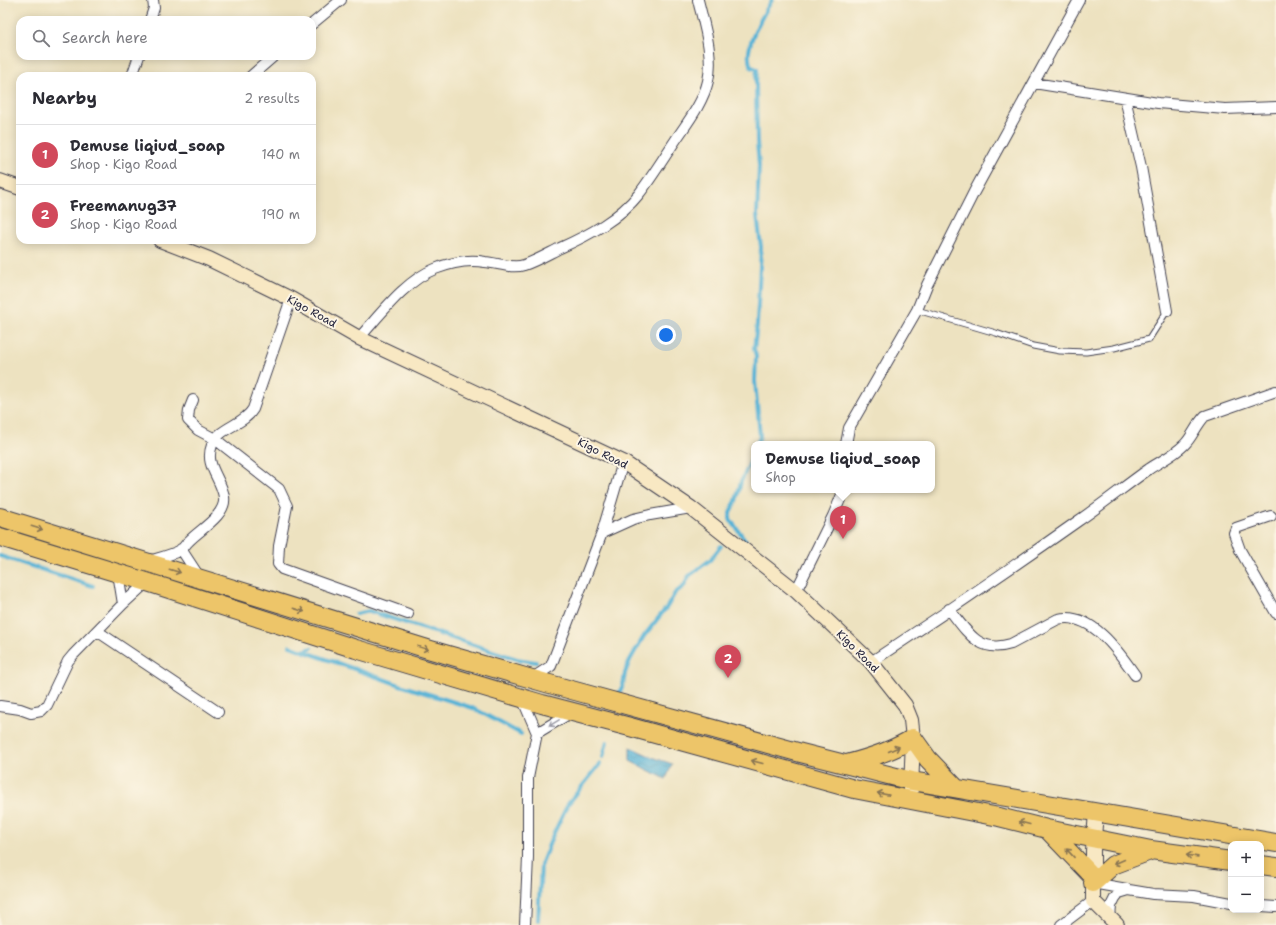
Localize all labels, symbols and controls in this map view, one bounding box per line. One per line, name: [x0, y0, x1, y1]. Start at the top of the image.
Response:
search box: [16, 16, 316, 60]
icon: search: [30, 27, 52, 49]
text: Search here: [62, 28, 148, 48]
text: Nearby: [32, 87, 97, 109]
text: 2 results: [244, 90, 300, 107]
text: Demuse liqiud_soap: [70, 136, 225, 156]
text: 1: [42, 146, 48, 163]
text: 140 m: [261, 146, 300, 163]
text: Shop · Kigo Road: [70, 156, 177, 173]
text: Freemanug37: [70, 196, 177, 216]
text: 2: [40, 206, 50, 223]
text: 190 m: [261, 206, 300, 223]
text: Shop · Kigo Road: [70, 216, 177, 233]
street label: Kigo Road: [284, 292, 339, 331]
your location: [656, 325, 676, 345]
street label: Kigo Road: [575, 434, 631, 473]
popup: [751, 441, 935, 493]
text: Demuse liqiud_soap: [766, 449, 921, 469]
text: Shop: [766, 469, 796, 486]
pin: 1: [830, 506, 856, 539]
one-way arrow: [31, 525, 43, 533]
one-way arrow: [168, 568, 181, 575]
one-way arrow: [292, 607, 305, 614]
street label: Kigo Road: [833, 627, 882, 676]
one-way arrow: [416, 645, 429, 652]
pin: 2: [715, 645, 741, 678]
one-way arrow: [548, 719, 560, 727]
one-way arrow: [888, 745, 900, 752]
one-way arrow: [750, 758, 763, 765]
one-way arrow: [876, 790, 889, 798]
one-way arrow: [1017, 819, 1030, 826]
map controls: [1228, 841, 1264, 913]
button: +: [1228, 841, 1264, 877]
one-way arrow: [1065, 848, 1075, 858]
one-way arrow: [1186, 852, 1199, 860]
one-way arrow: [1113, 858, 1125, 866]
button: −: [1228, 877, 1264, 913]

